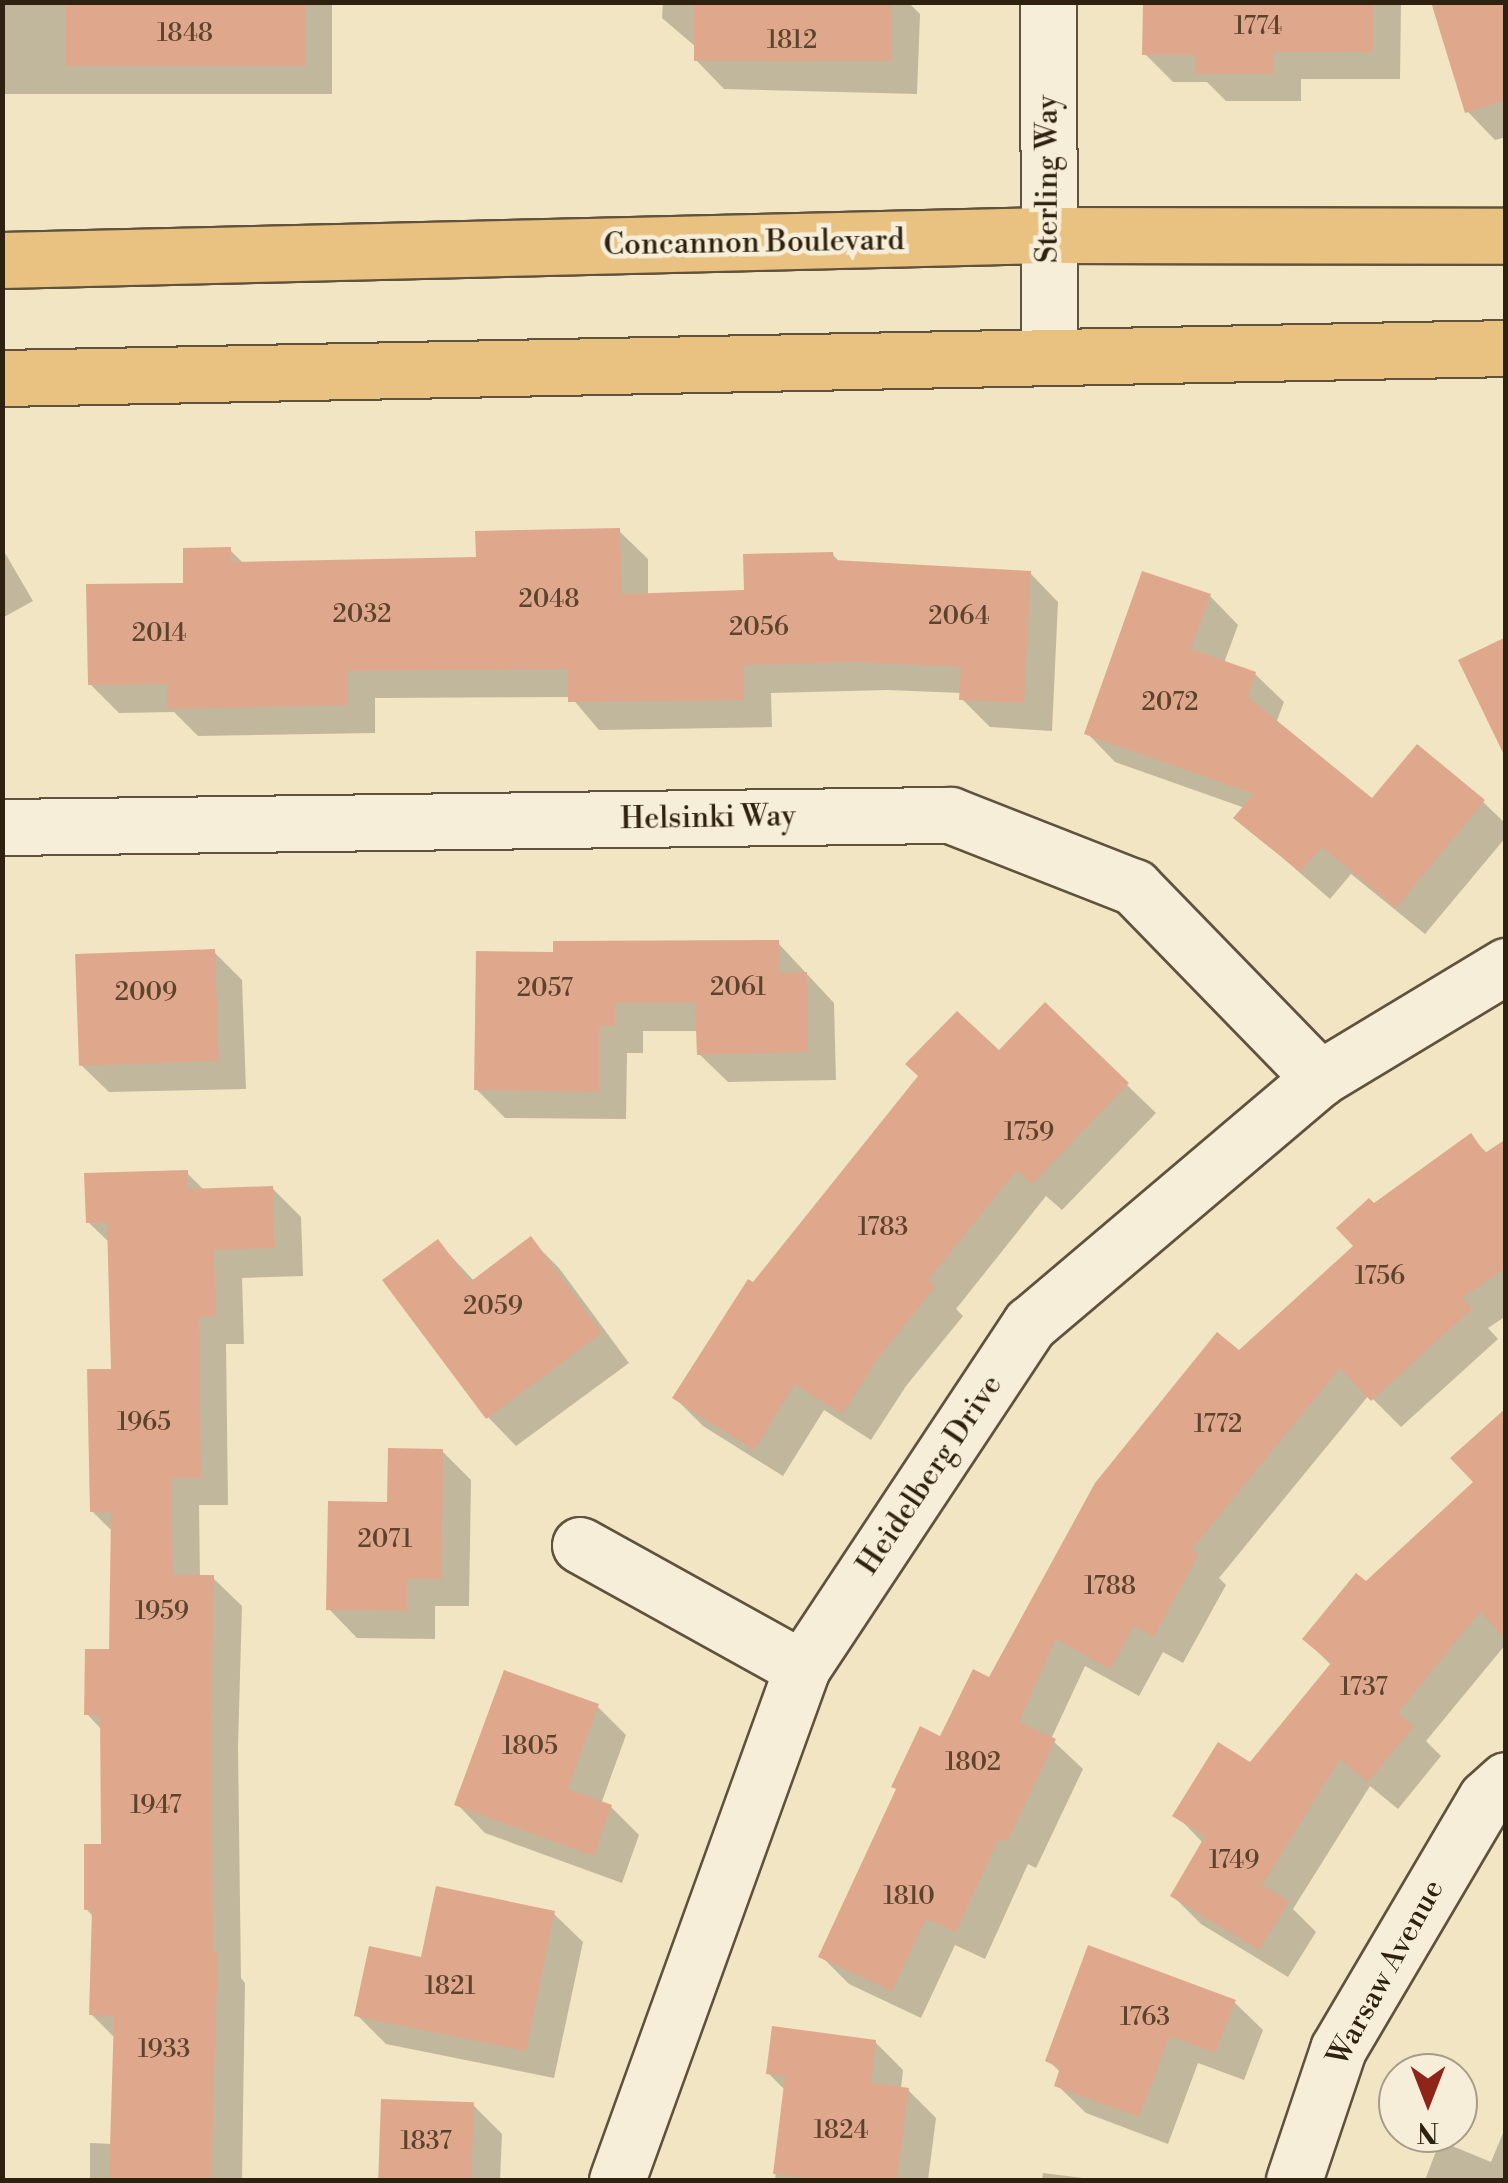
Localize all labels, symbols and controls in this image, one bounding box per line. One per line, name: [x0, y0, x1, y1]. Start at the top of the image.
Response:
house number: 1774: [1234, 12, 1282, 42]
house number: 1848: [157, 19, 213, 49]
house number: 1812: [767, 26, 817, 56]
street label: Sterling Way: [1030, 95, 1066, 263]
street label: Concannon Boulevard: [603, 222, 905, 264]
house number: 2048: [518, 585, 580, 615]
house number: 2032: [333, 600, 391, 630]
house number: 2064: [928, 602, 990, 632]
house number: 2056: [729, 613, 789, 643]
house number: 2014: [132, 619, 186, 649]
house number: 2072: [1141, 688, 1199, 718]
street label: Helsinki Way: [620, 798, 796, 838]
house number: 2061: [710, 973, 766, 1003]
house number: 2057: [517, 974, 573, 1004]
house number: 2009: [115, 978, 177, 1008]
house number: 1759: [1004, 1118, 1054, 1148]
house number: 1783: [858, 1213, 908, 1243]
house number: 1756: [1355, 1262, 1405, 1292]
house number: 2059: [463, 1292, 523, 1322]
street label: Heidelberg Drive: [850, 1368, 1010, 1582]
house number: 1965: [117, 1408, 171, 1438]
house number: 1772: [1194, 1410, 1242, 1440]
house number: 2071: [358, 1525, 412, 1555]
house number: 1788: [1084, 1572, 1136, 1602]
house number: 1959: [135, 1597, 189, 1627]
house number: 1737: [1340, 1673, 1388, 1703]
house number: 1805: [502, 1732, 558, 1762]
house number: 1802: [945, 1748, 1001, 1778]
house number: 1947: [130, 1791, 182, 1821]
house number: 1749: [1209, 1846, 1259, 1876]
street label: Warsaw Avenue: [1320, 1874, 1452, 2072]
house number: 1810: [883, 1882, 935, 1912]
house number: 1821: [425, 1972, 475, 2002]
house number: 1763: [1120, 2003, 1170, 2033]
house number: 1933: [138, 2035, 190, 2065]
north arrow: [1378, 2053, 1478, 2153]
text: N: [1417, 2114, 1439, 2149]
house number: 1824: [814, 2116, 868, 2146]
house number: 1837: [400, 2127, 452, 2157]

